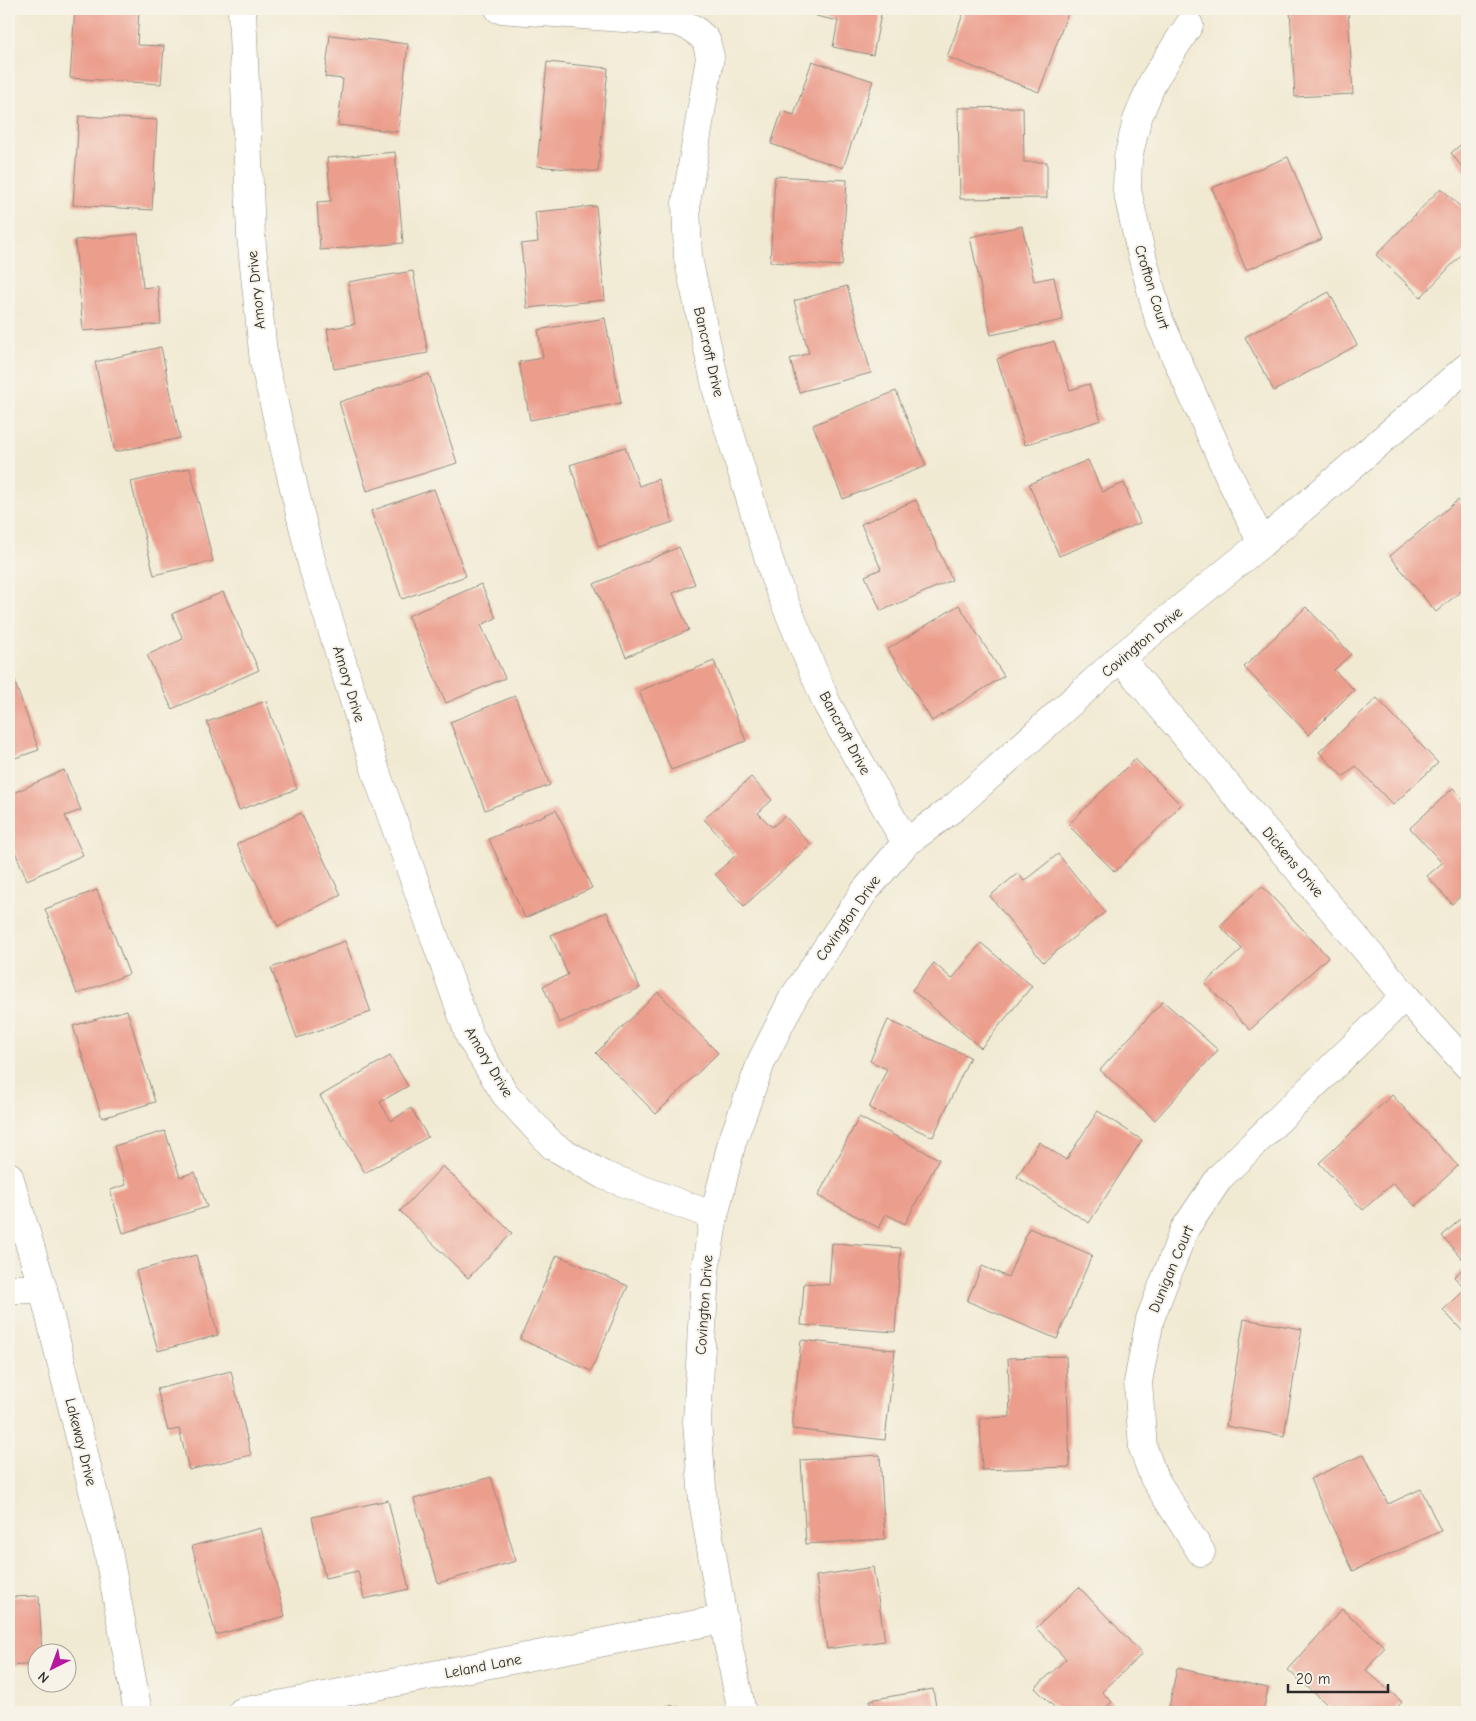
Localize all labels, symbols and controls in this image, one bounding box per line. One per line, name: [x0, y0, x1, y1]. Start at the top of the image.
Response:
street label: Crofton Court: [1131, 243, 1174, 332]
street label: Amory Drive: [243, 249, 269, 330]
street label: Bancroft Drive: [690, 305, 728, 399]
street label: Covington Drive: [1098, 603, 1187, 681]
street label: Amory Drive: [329, 644, 369, 725]
street label: Bancroft Drive: [815, 688, 875, 778]
street label: Dickens Drive: [1258, 823, 1328, 901]
street label: Covington Drive: [812, 871, 884, 964]
street label: Amory Drive: [461, 1023, 517, 1101]
street label: Dunigan Court: [1145, 1222, 1198, 1315]
street label: Covington Drive: [692, 1254, 717, 1356]
street label: Lakeway Drive: [61, 1396, 101, 1488]
north arrow: [28, 1644, 78, 1694]
street label: Leland Lane: [443, 1650, 523, 1682]
scale bar: [1288, 1661, 1388, 1693]
text: N: [35, 1668, 53, 1687]
text: 20 m: [1296, 1670, 1330, 1688]

